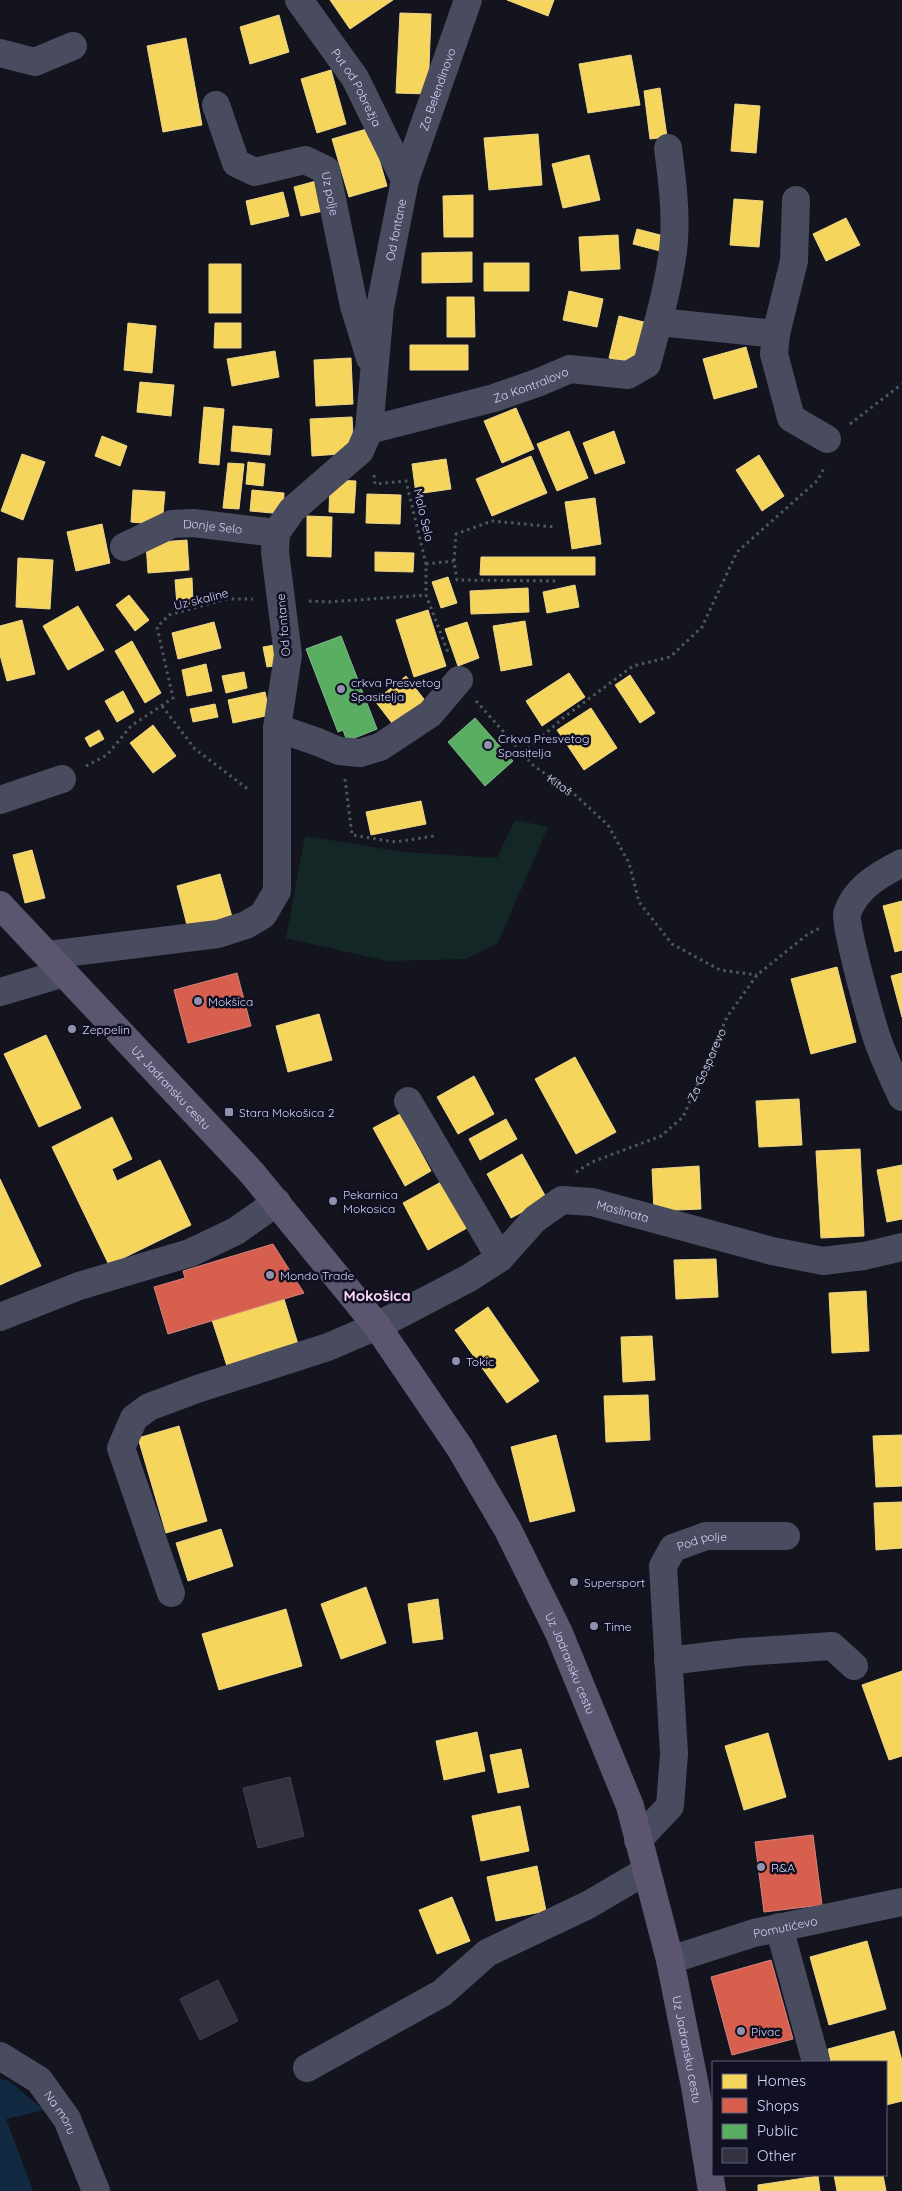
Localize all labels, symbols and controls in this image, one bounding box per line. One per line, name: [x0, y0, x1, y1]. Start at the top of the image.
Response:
street label: Put od Pobrežja: [328, 45, 385, 129]
street label: Za Belendinovo: [415, 46, 458, 133]
street label: Uz polje: [319, 170, 343, 217]
street label: Od fontane: [382, 197, 409, 262]
street label: Za Kontralovo: [491, 363, 571, 405]
street label: Malo Selo: [411, 487, 437, 543]
street label: Donje Selo: [183, 515, 243, 536]
street label: Uz skaline: [172, 585, 230, 613]
street label: Od fontane: [273, 593, 293, 657]
place label: crkva Presvetog Spasitelja: [351, 675, 441, 704]
marker: crkva Presvetog Spasitelja: [335, 683, 347, 695]
place label: Crkva Presvetog Spasitelja: [498, 731, 589, 760]
marker: Crkva Presvetog Spasitelja: [482, 739, 494, 751]
street label: Kitoš: [545, 770, 576, 798]
place label: Mokšica: [208, 994, 253, 1009]
marker: Mokšica: [192, 995, 204, 1007]
place label: Zeppelin: [82, 1022, 130, 1037]
marker: Zeppelin: [66, 1023, 78, 1035]
street label: Za Gosparevo: [683, 1025, 729, 1104]
street label: Uz Jadransku cestu: [128, 1042, 214, 1132]
place label: Stara Mokošica 2: [239, 1105, 335, 1120]
marker: Stara Mokošica 2: [223, 1106, 235, 1118]
place label: Pekarnica Mokosica: [343, 1187, 398, 1216]
marker: Pekarnica Mokosica: [327, 1195, 339, 1207]
street label: Maslinata: [595, 1196, 651, 1225]
place label: Mondo Trade: [280, 1268, 354, 1283]
marker: Mondo Trade: [264, 1269, 276, 1281]
district label: Mokošica: [343, 1286, 411, 1305]
place label: Tokic: [466, 1354, 494, 1369]
marker: Tokic: [450, 1355, 462, 1367]
street label: Pod polje: [674, 1529, 727, 1554]
place label: Supersport: [584, 1575, 645, 1590]
marker: Supersport: [568, 1576, 580, 1588]
street label: Uz Jadransku cestu: [542, 1609, 599, 1716]
place label: Time: [604, 1619, 632, 1634]
marker: Time: [588, 1620, 600, 1632]
place label: R&A: [771, 1860, 795, 1875]
marker: R&A: [755, 1861, 767, 1873]
street label: Pomutićevo: [752, 1912, 819, 1941]
street label: Uz Jadransku cestu: [670, 1994, 705, 2104]
place label: Pivac: [751, 2024, 781, 2039]
marker: Pivac: [735, 2025, 747, 2037]
legend: [712, 2061, 887, 2176]
text: Homes: [757, 2071, 806, 2090]
street label: Na moru: [41, 2088, 80, 2136]
text: Shops: [757, 2096, 799, 2115]
text: Public: [757, 2121, 798, 2140]
text: Other: [757, 2146, 797, 2165]

